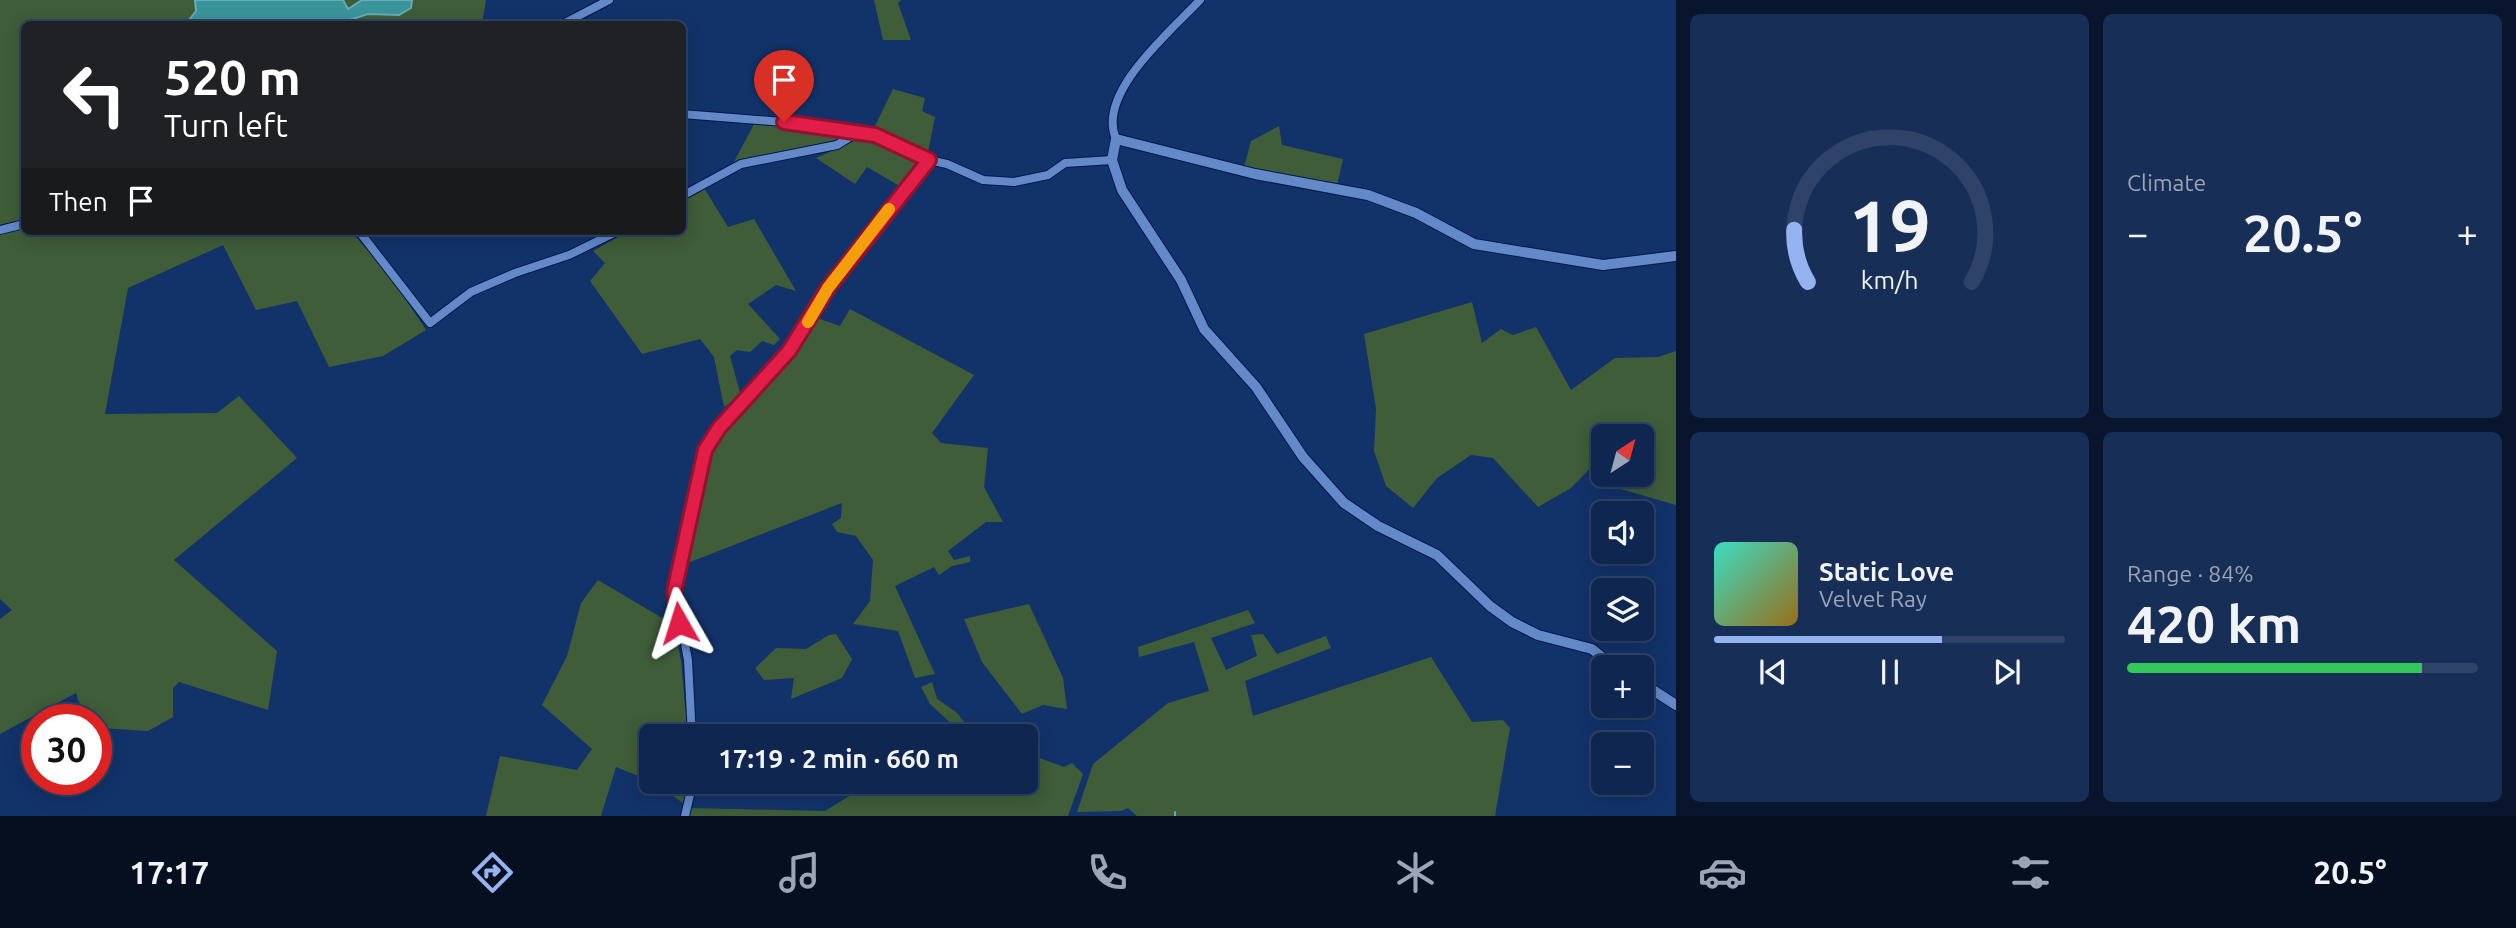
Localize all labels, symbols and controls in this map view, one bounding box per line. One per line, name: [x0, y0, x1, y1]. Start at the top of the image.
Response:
icon: left: [49, 49, 140, 140]
text: 520 m: [164, 49, 301, 104]
pin: [754, 50, 814, 122]
icon: arrive: [765, 61, 803, 99]
text: Turn left: [164, 107, 288, 143]
text: Climate: [2127, 170, 2206, 195]
icon: arrive: [122, 182, 160, 220]
text: 19: [1848, 184, 1931, 266]
text: Then: [49, 187, 108, 216]
text: 20.5°: [2243, 204, 2362, 262]
text: −: [2127, 212, 2148, 254]
text: +: [2457, 212, 2478, 254]
text: km/h: [1861, 266, 1918, 294]
north arrow: [1591, 424, 1654, 486]
map controls: [1591, 424, 1654, 795]
button: sound: [1591, 501, 1654, 564]
text: Static Love: [1819, 557, 1954, 586]
text: Range · 84%: [2127, 561, 2254, 586]
button: layers: [1591, 578, 1654, 641]
position arrow: [642, 586, 716, 660]
text: Velvet Ray: [1819, 586, 1927, 611]
text: 420 km: [2127, 595, 2301, 653]
icon: previous: [1754, 653, 1792, 691]
icon: pause: [1871, 653, 1909, 691]
icon: next: [1988, 653, 2026, 691]
button: +: [1591, 655, 1654, 718]
speed limit sign: 30: [21, 704, 112, 795]
button: −: [1591, 732, 1654, 795]
text: 17:19 · 2 min · 660 m: [718, 744, 959, 773]
icon: directions: [468, 848, 517, 897]
icon: music: [775, 848, 824, 897]
icon: phone: [1083, 848, 1132, 897]
icon: climate: [1391, 848, 1440, 897]
icon: car: [1698, 848, 1747, 897]
icon: filters: [2006, 848, 2055, 897]
text: 17:17: [129, 854, 209, 890]
text: 20.5°: [2313, 854, 2387, 890]

